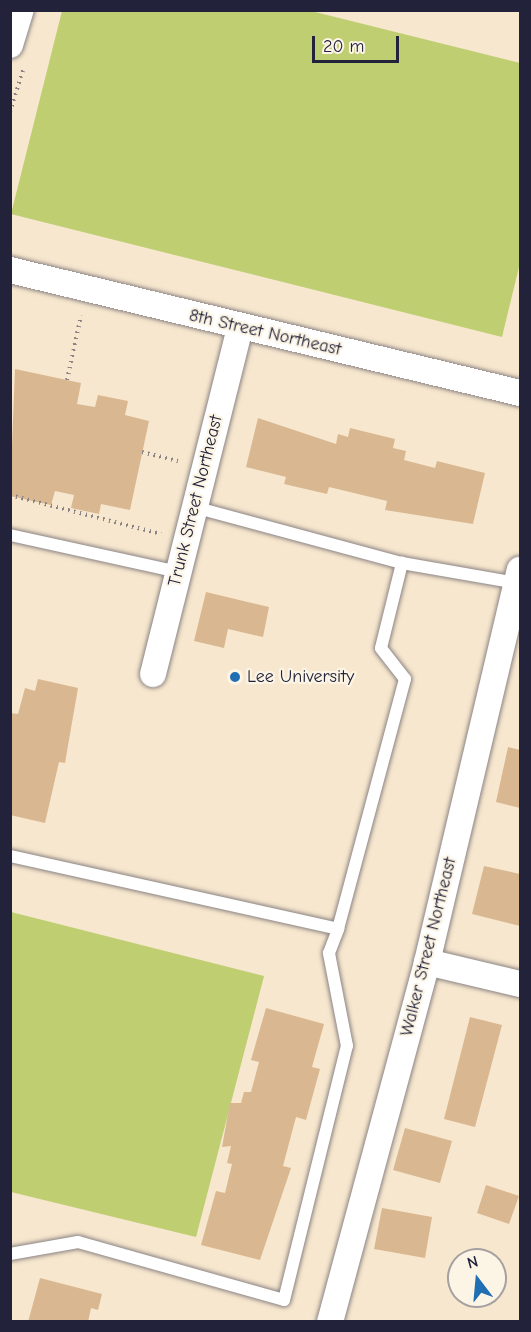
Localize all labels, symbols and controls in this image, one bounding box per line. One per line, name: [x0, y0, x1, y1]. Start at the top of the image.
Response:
scale bar: [315, 24, 402, 62]
text: 20 m: [323, 36, 364, 57]
street label: 8th Street Northeast: [187, 305, 343, 361]
street label: Trunk Street Northeast: [164, 413, 228, 589]
place label: Lee University: [247, 666, 354, 688]
marker: Lee University: [228, 670, 242, 684]
street label: Walker Street Northeast: [396, 855, 462, 1039]
north arrow: [447, 1248, 507, 1308]
text: N: [465, 1253, 480, 1273]

